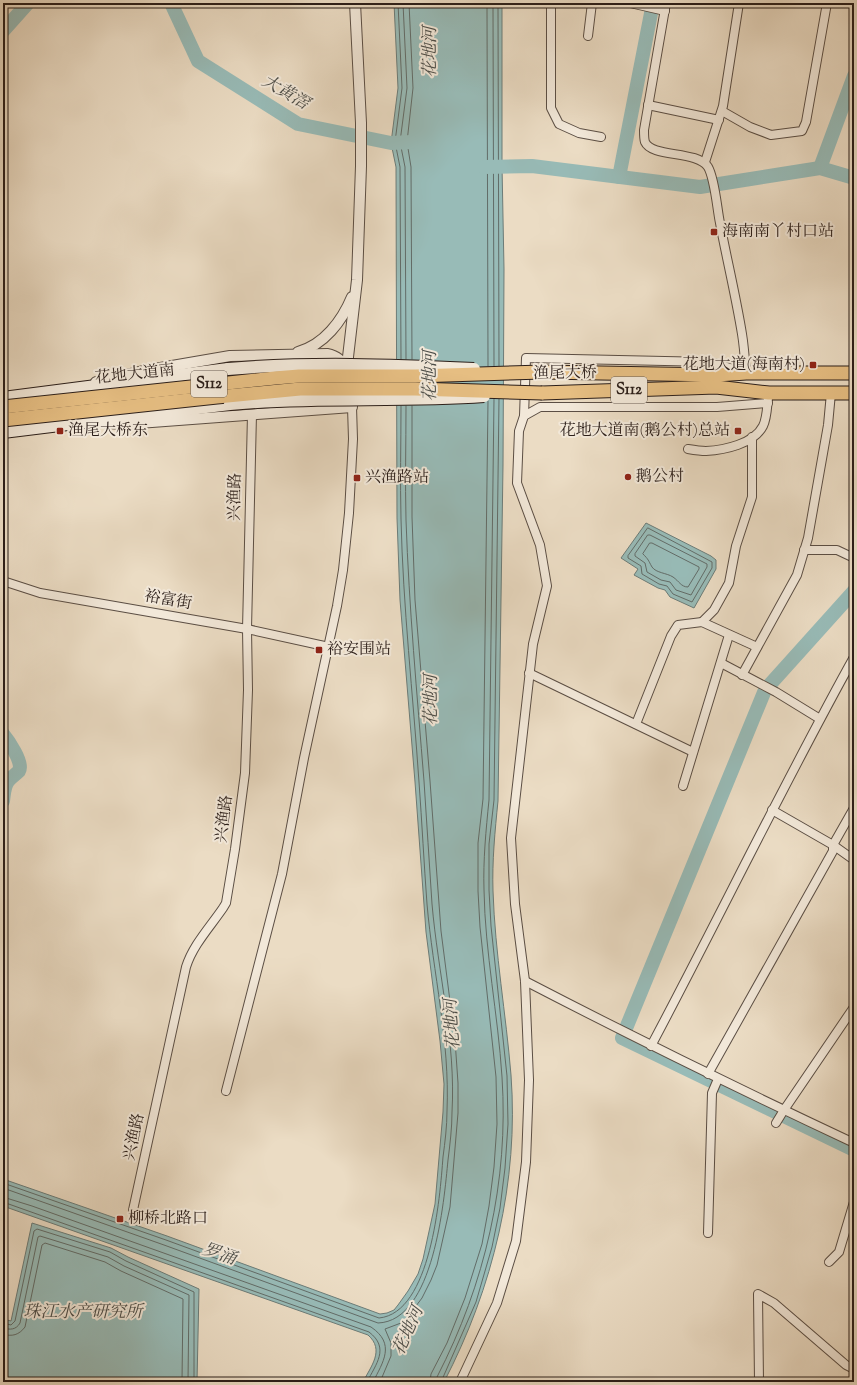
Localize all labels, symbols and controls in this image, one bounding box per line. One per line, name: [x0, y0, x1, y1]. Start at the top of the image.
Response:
water label: 花地河: [419, 24, 443, 78]
water label: 大黄滘: [257, 70, 316, 118]
place label: 海南南丫村口站: [722, 221, 834, 244]
marker: 海南南丫村口站: [709, 227, 719, 237]
water label: 花地河: [419, 348, 443, 402]
place label: 花地大道(海南村): [683, 354, 805, 377]
street label: 花地大道南: [94, 359, 176, 391]
marker: 花地大道(海南村): [808, 360, 818, 370]
street label: 渔尾大桥: [533, 362, 597, 386]
road number: S112: [191, 371, 227, 397]
road number: S112: [611, 377, 647, 403]
place label: 渔尾大桥东: [68, 420, 148, 443]
place label: 花地大道南(鹅公村)总站: [560, 420, 730, 443]
marker: 渔尾大桥东: [55, 426, 65, 436]
marker: 花地大道南(鹅公村)总站: [733, 426, 743, 436]
place label: 鹅公村: [636, 466, 684, 489]
place label: 兴渔路站: [365, 467, 429, 490]
marker: 鹅公村: [623, 472, 633, 482]
street label: 兴渔路: [224, 473, 248, 521]
marker: 兴渔路站: [352, 473, 362, 483]
street label: 裕富街: [142, 586, 194, 616]
place label: 裕安围站: [327, 639, 391, 662]
marker: 裕安围站: [314, 645, 324, 655]
water label: 花地河: [420, 672, 444, 726]
street label: 兴渔路: [211, 794, 239, 844]
water label: 花地河: [439, 995, 467, 1050]
street label: 兴渔路: [119, 1111, 151, 1163]
place label: 柳桥北路口: [128, 1208, 208, 1231]
marker: 柳桥北路口: [115, 1214, 125, 1224]
water label: 罗涌: [199, 1238, 241, 1273]
water label: 花地河: [388, 1300, 432, 1359]
water label: 珠江水产研究所: [24, 1301, 145, 1325]

